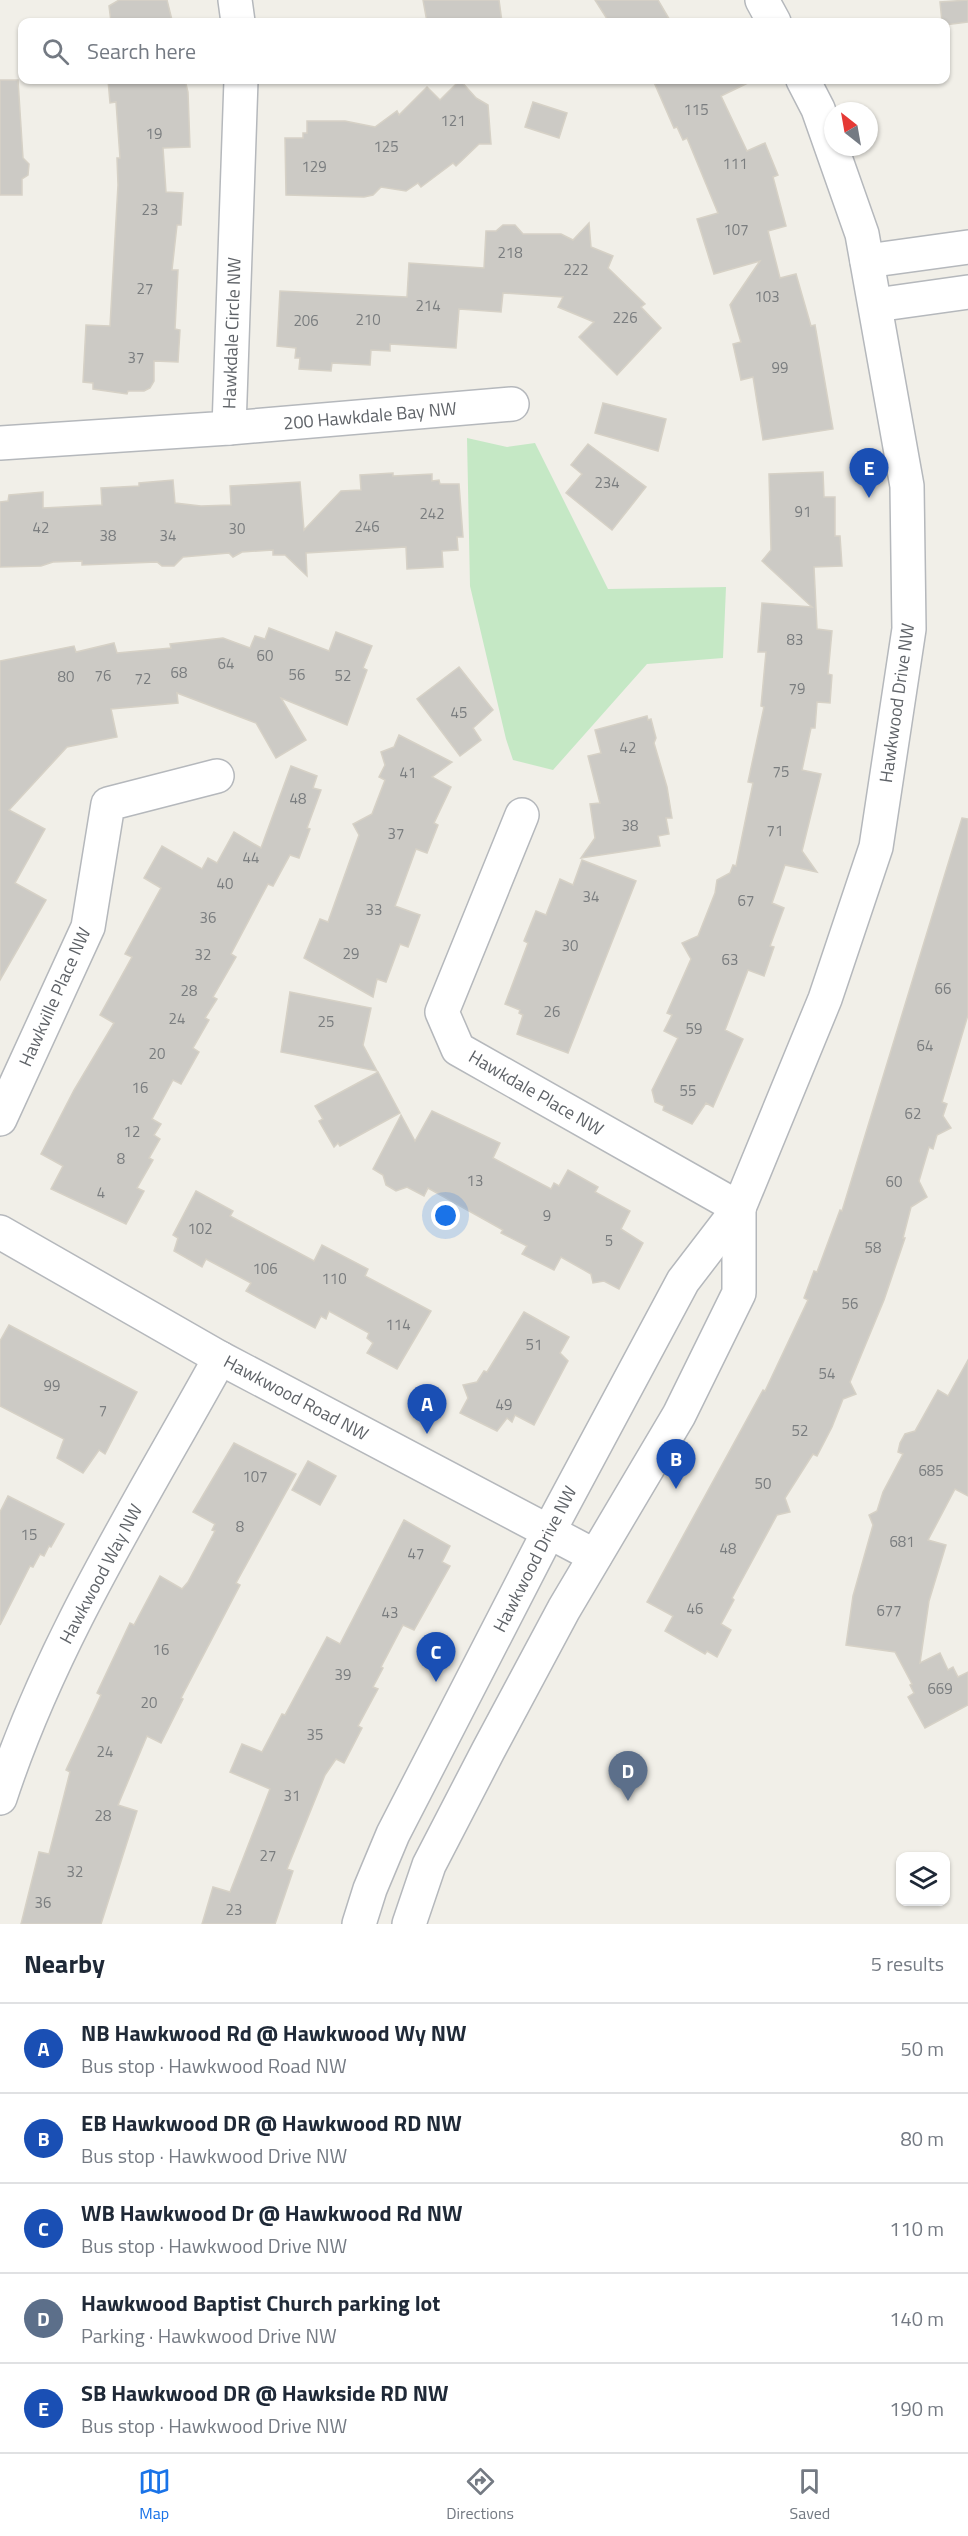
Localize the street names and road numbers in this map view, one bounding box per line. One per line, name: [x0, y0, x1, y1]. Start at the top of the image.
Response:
street label: Hawkdale Circle NW: [215, 257, 248, 409]
street label: 200 Hawkdale Bay NW: [282, 394, 458, 437]
street label: Hawkwood Drive NW: [872, 621, 921, 785]
street label: Hawkville Place NW: [12, 923, 97, 1071]
street label: Hawkdale Place NW: [464, 1043, 609, 1142]
street label: Hawkwood Road NW: [219, 1348, 374, 1447]
street label: Hawkwood Drive NW: [486, 1481, 583, 1637]
street label: Hawkwood Way NW: [52, 1499, 149, 1649]

